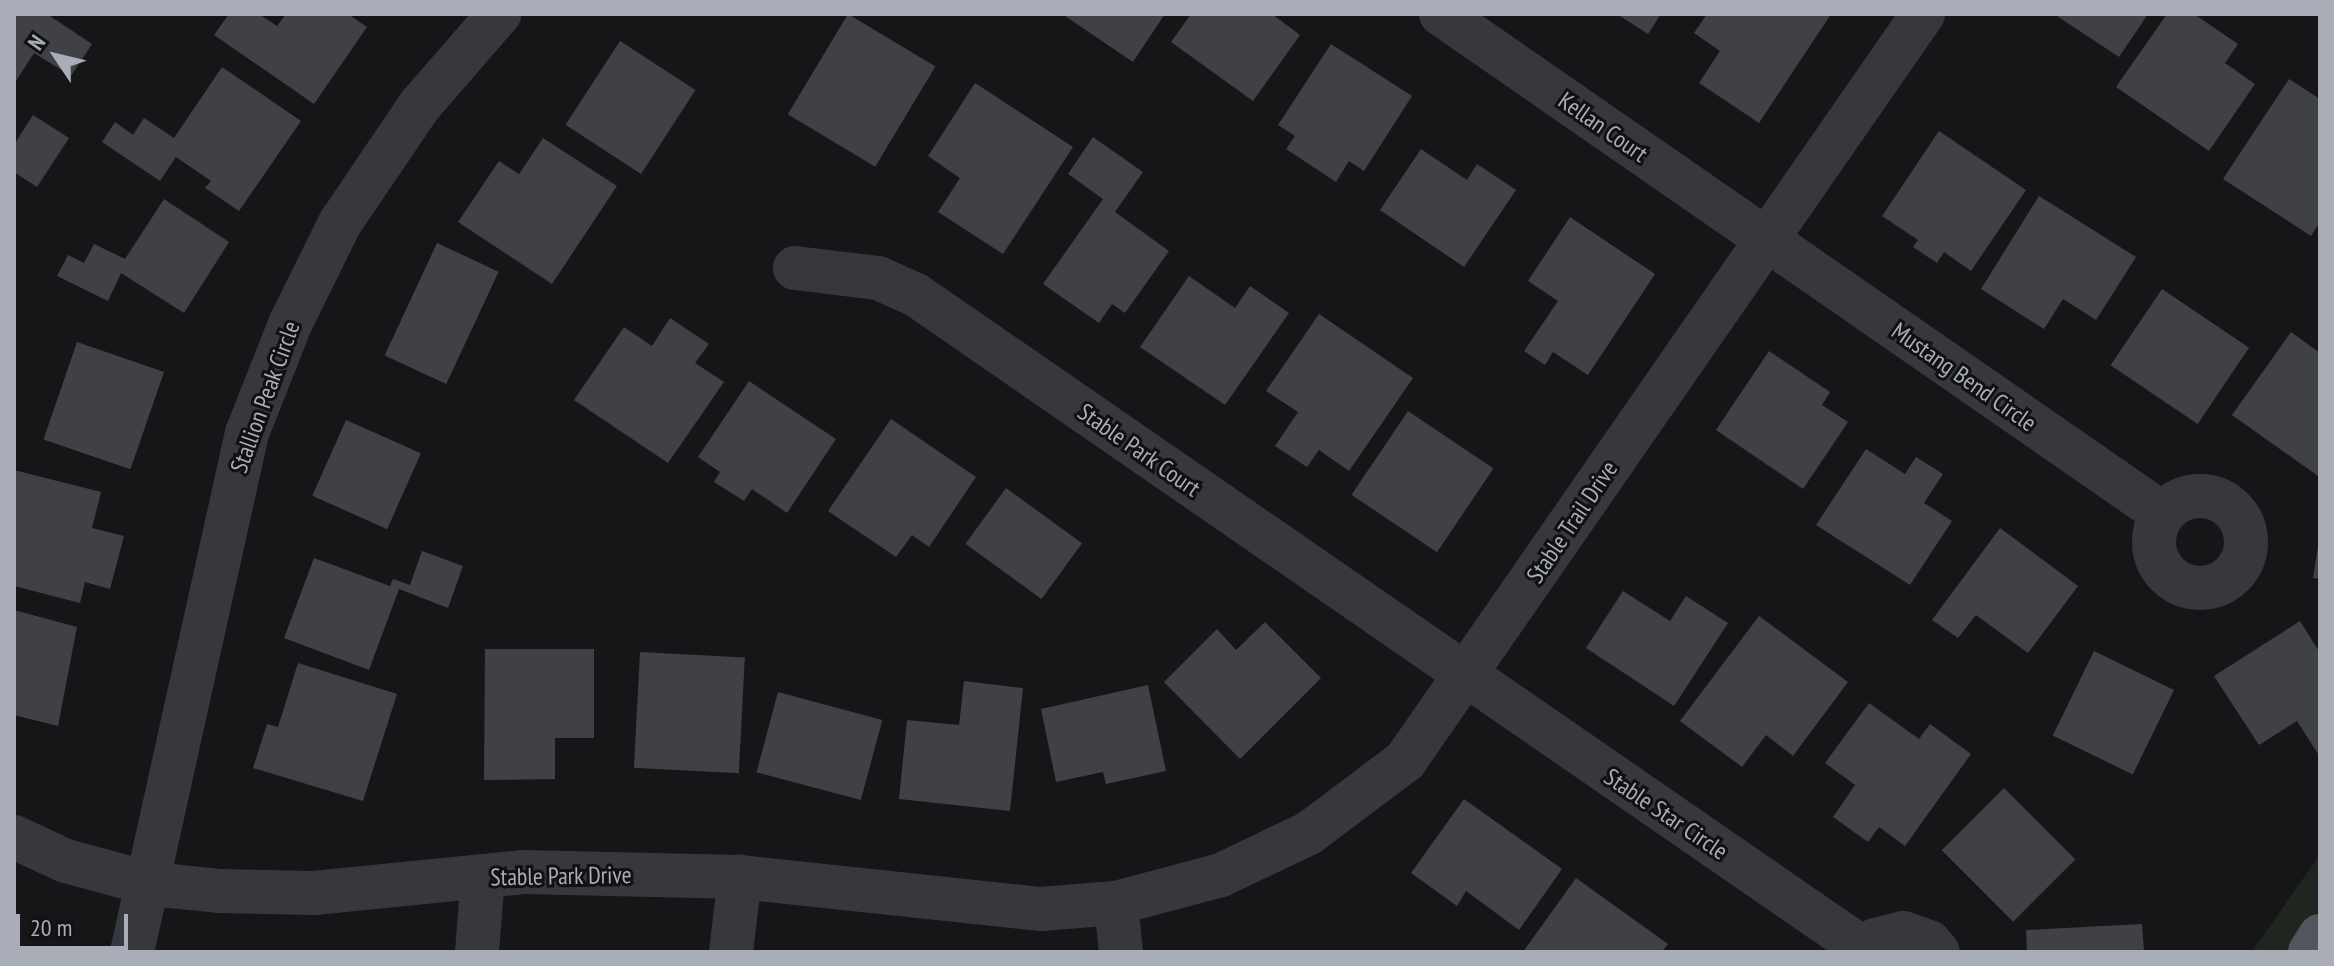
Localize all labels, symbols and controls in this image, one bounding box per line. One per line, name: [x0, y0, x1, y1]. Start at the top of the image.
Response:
north arrow: [16, 16, 96, 96]
text: N: [21, 29, 51, 55]
street label: Kellan Court: [1553, 86, 1653, 168]
street label: Mustang Bend Circle: [1886, 316, 2042, 438]
street label: Stallion Peak Circle: [224, 317, 306, 477]
street label: Stable Park Court: [1072, 397, 1206, 503]
street label: Stable Trail Drive: [1520, 455, 1624, 589]
street label: Stable Star Circle: [1599, 762, 1733, 866]
street label: Stable Park Drive: [490, 860, 632, 892]
scale bar: [20, 898, 132, 948]
text: 20 m: [30, 912, 72, 943]

